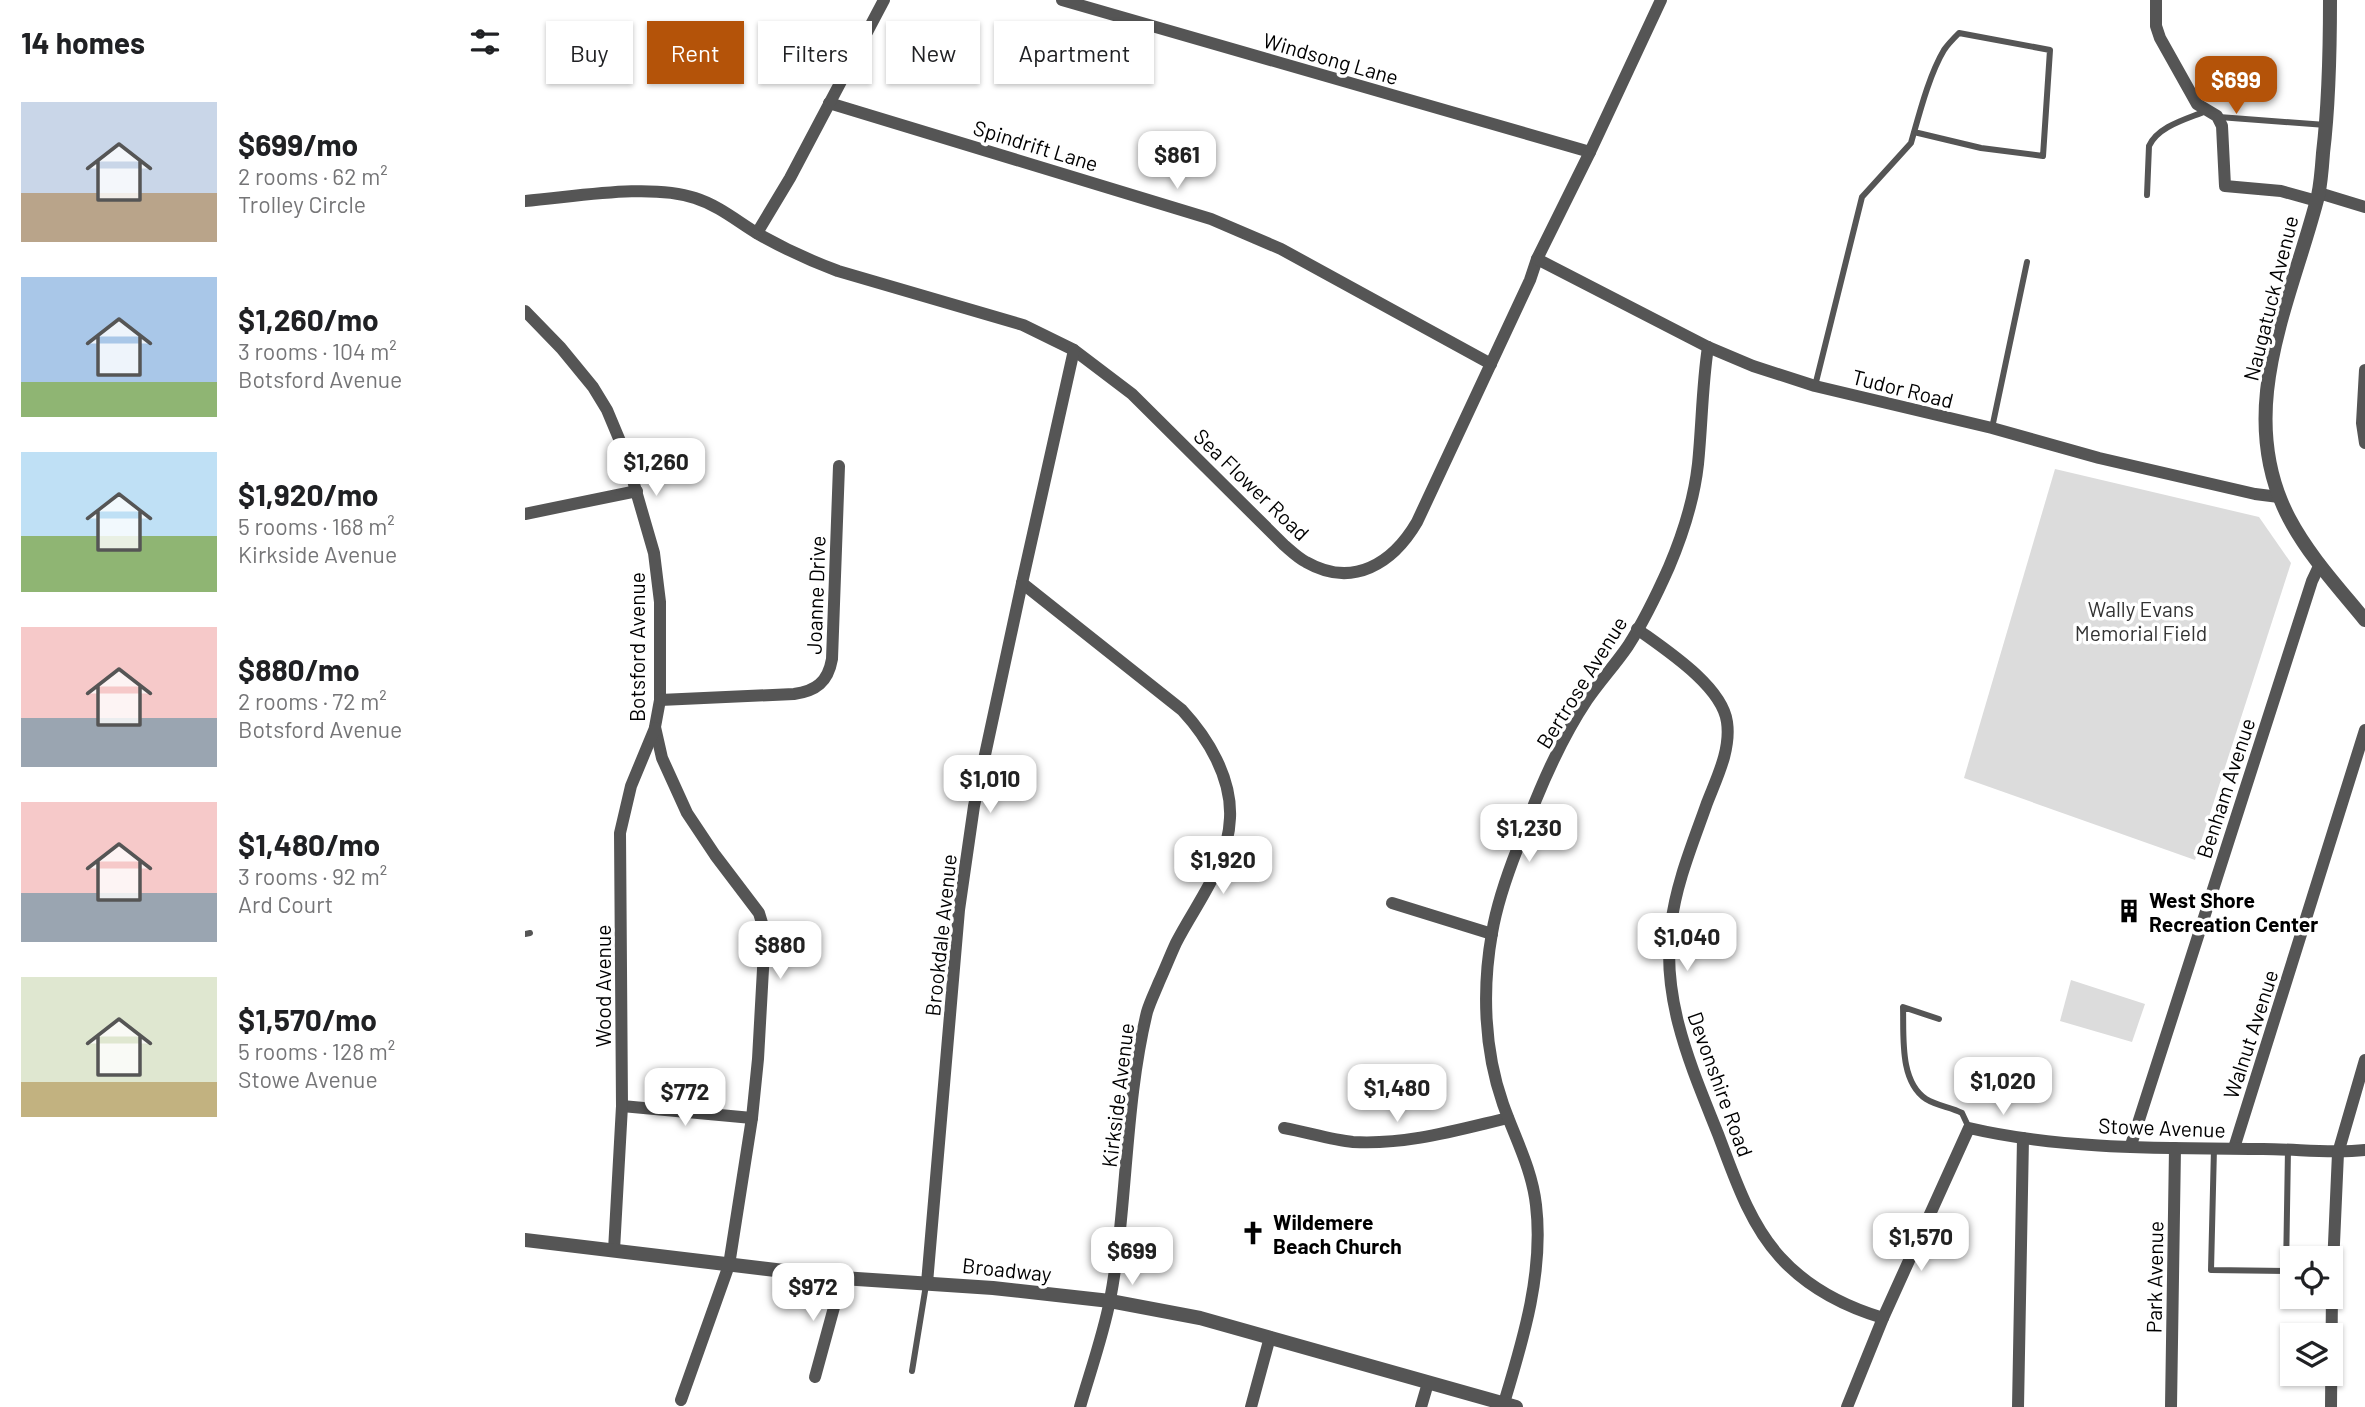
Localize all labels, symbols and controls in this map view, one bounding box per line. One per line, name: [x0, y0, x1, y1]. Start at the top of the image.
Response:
chip: Buy: [546, 21, 633, 84]
chip: Rent: [647, 21, 744, 84]
chip: Filters: [758, 21, 872, 84]
chip: New: [886, 21, 980, 84]
chip: Apartment: [994, 21, 1154, 84]
icon: filters: [466, 23, 504, 61]
text: 14 homes: [21, 24, 145, 60]
street label: Windsong Lane: [1260, 27, 1402, 89]
pin: $699: [2195, 57, 2277, 116]
text: $699: [2211, 65, 2261, 93]
street label: Spindrift Lane: [971, 114, 1101, 176]
text: $699/mo: [238, 126, 358, 162]
icon: home: [77, 130, 161, 214]
pin: $861: [1136, 132, 1218, 191]
text: $861: [1154, 140, 1200, 168]
text: 2 rooms · 62 m²: [238, 162, 388, 190]
text: Trolley Circle: [238, 190, 366, 218]
street label: Naugatuck Avenue: [2237, 213, 2303, 383]
text: $1,260/mo: [238, 301, 379, 337]
icon: home: [77, 305, 161, 389]
text: 3 rooms · 104 m²: [238, 337, 397, 365]
street label: Tudor Road: [1850, 363, 1956, 413]
text: Botsford Avenue: [238, 365, 402, 393]
street label: Sea Flower Road: [1189, 423, 1315, 545]
pin: $1,260: [599, 438, 713, 498]
text: $1,260: [623, 447, 689, 475]
text: $1,920/mo: [238, 476, 379, 512]
icon: home: [77, 480, 161, 564]
text: 5 rooms · 168 m²: [238, 512, 395, 540]
street label: Joanne Drive: [800, 535, 830, 655]
text: Kirkside Avenue: [238, 540, 397, 568]
street label: Botsford Avenue: [624, 572, 649, 722]
park label: Wally Evans Memorial Field: [2075, 596, 2207, 645]
street label: Bertrose Avenue: [1530, 611, 1632, 753]
text: $880/mo: [238, 651, 360, 687]
icon: home: [77, 655, 161, 739]
text: 2 rooms · 72 m²: [238, 687, 387, 715]
text: Botsford Avenue: [238, 715, 402, 743]
street label: Benham Avenue: [2191, 715, 2259, 861]
pin: $1,010: [933, 756, 1047, 815]
text: $1,010: [960, 764, 1020, 792]
pin: $1,230: [1472, 804, 1586, 864]
text: $1,230: [1496, 813, 1562, 841]
text: $1,480/mo: [238, 826, 380, 862]
icon: home: [77, 830, 161, 914]
pin: $1,920: [1166, 836, 1280, 896]
text: $1,920: [1190, 845, 1256, 873]
street label: Brookdale Avenue: [919, 853, 961, 1017]
text: 3 rooms · 92 m²: [238, 862, 387, 890]
place label: West Shore Recreation Center: [2149, 887, 2318, 936]
text: Ard Court: [238, 890, 333, 918]
building icon: West Shore Recreation Center: [2115, 897, 2143, 925]
pin: $1,040: [1630, 914, 1744, 973]
pin: $880: [739, 922, 821, 981]
text: $1,040: [1654, 922, 1720, 950]
street label: Wood Avenue: [590, 925, 615, 1047]
text: $880: [754, 930, 806, 958]
street label: Walnut Avenue: [2217, 966, 2283, 1102]
text: $1,570/mo: [238, 1001, 377, 1037]
icon: home: [77, 1005, 161, 1089]
street label: Devonshire Road: [1683, 1008, 1759, 1160]
street label: Kirkside Avenue: [1096, 1021, 1138, 1169]
text: 5 rooms · 128 m²: [238, 1037, 395, 1065]
pin: $1,020: [1946, 1058, 2060, 1117]
pin: $1,480: [1340, 1064, 1454, 1124]
text: Stowe Avenue: [238, 1065, 378, 1093]
text: $1,020: [1970, 1066, 2036, 1094]
pin: $772: [644, 1068, 726, 1128]
text: $1,480: [1364, 1073, 1430, 1101]
text: $772: [661, 1077, 709, 1105]
street label: Stowe Avenue: [2098, 1112, 2226, 1142]
place label: Wildemere Beach Church: [1273, 1209, 1402, 1258]
pin: $1,570: [1864, 1214, 1978, 1273]
church icon: Wildemere Beach Church: [1239, 1219, 1267, 1247]
street label: Park Avenue: [2141, 1221, 2167, 1333]
text: $1,570: [1889, 1222, 1953, 1250]
pin: $699: [1091, 1228, 1173, 1287]
text: $699: [1107, 1236, 1157, 1264]
map controls: [2280, 1246, 2343, 1386]
button: locate: [2280, 1246, 2343, 1309]
street label: Broadway: [961, 1252, 1053, 1286]
pin: $972: [772, 1264, 854, 1323]
text: $972: [788, 1272, 838, 1300]
button: layers: [2280, 1323, 2343, 1386]

